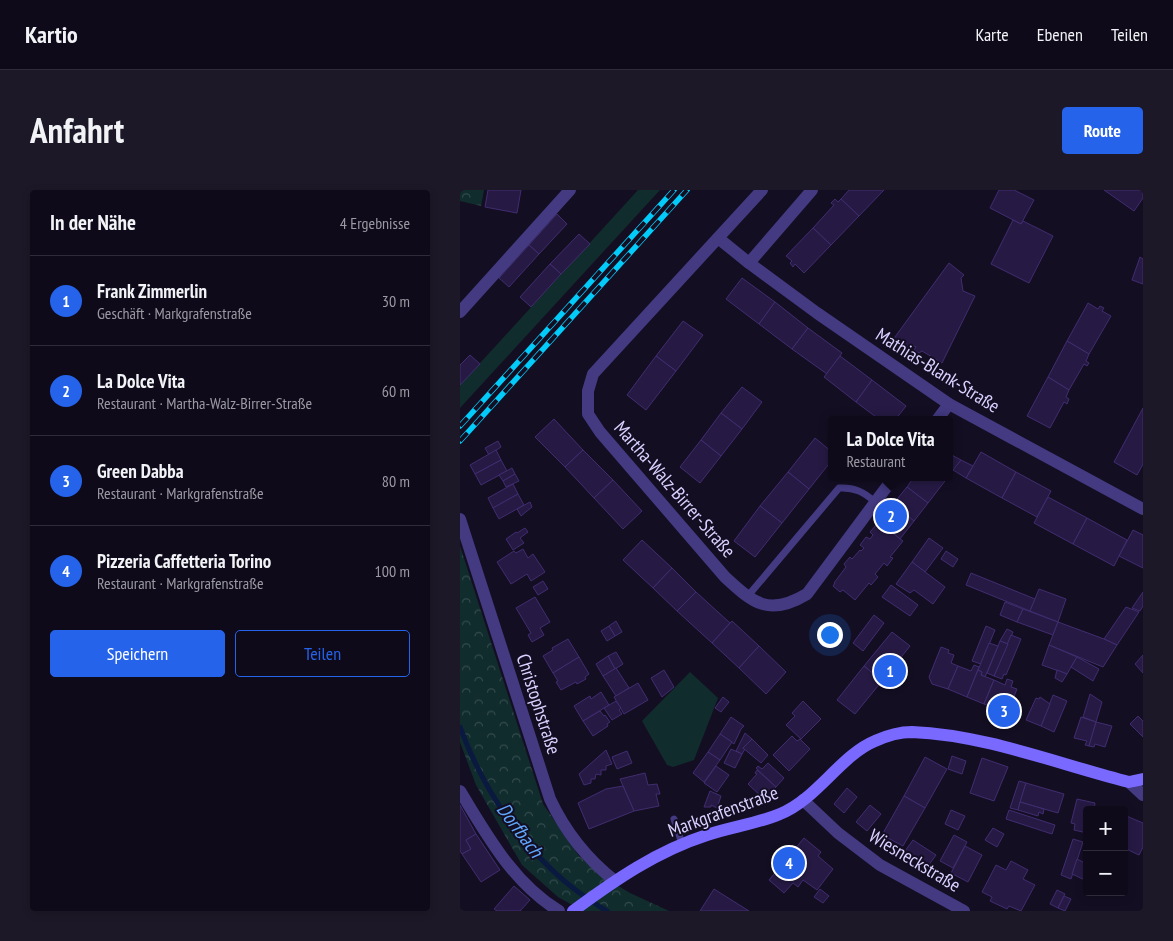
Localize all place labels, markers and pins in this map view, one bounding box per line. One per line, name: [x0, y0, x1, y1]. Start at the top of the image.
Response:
pin: 2: [875, 497, 907, 535]
pin: 1: [874, 652, 906, 690]
pin: 3: [988, 692, 1020, 730]
pin: 4: [773, 844, 805, 882]

